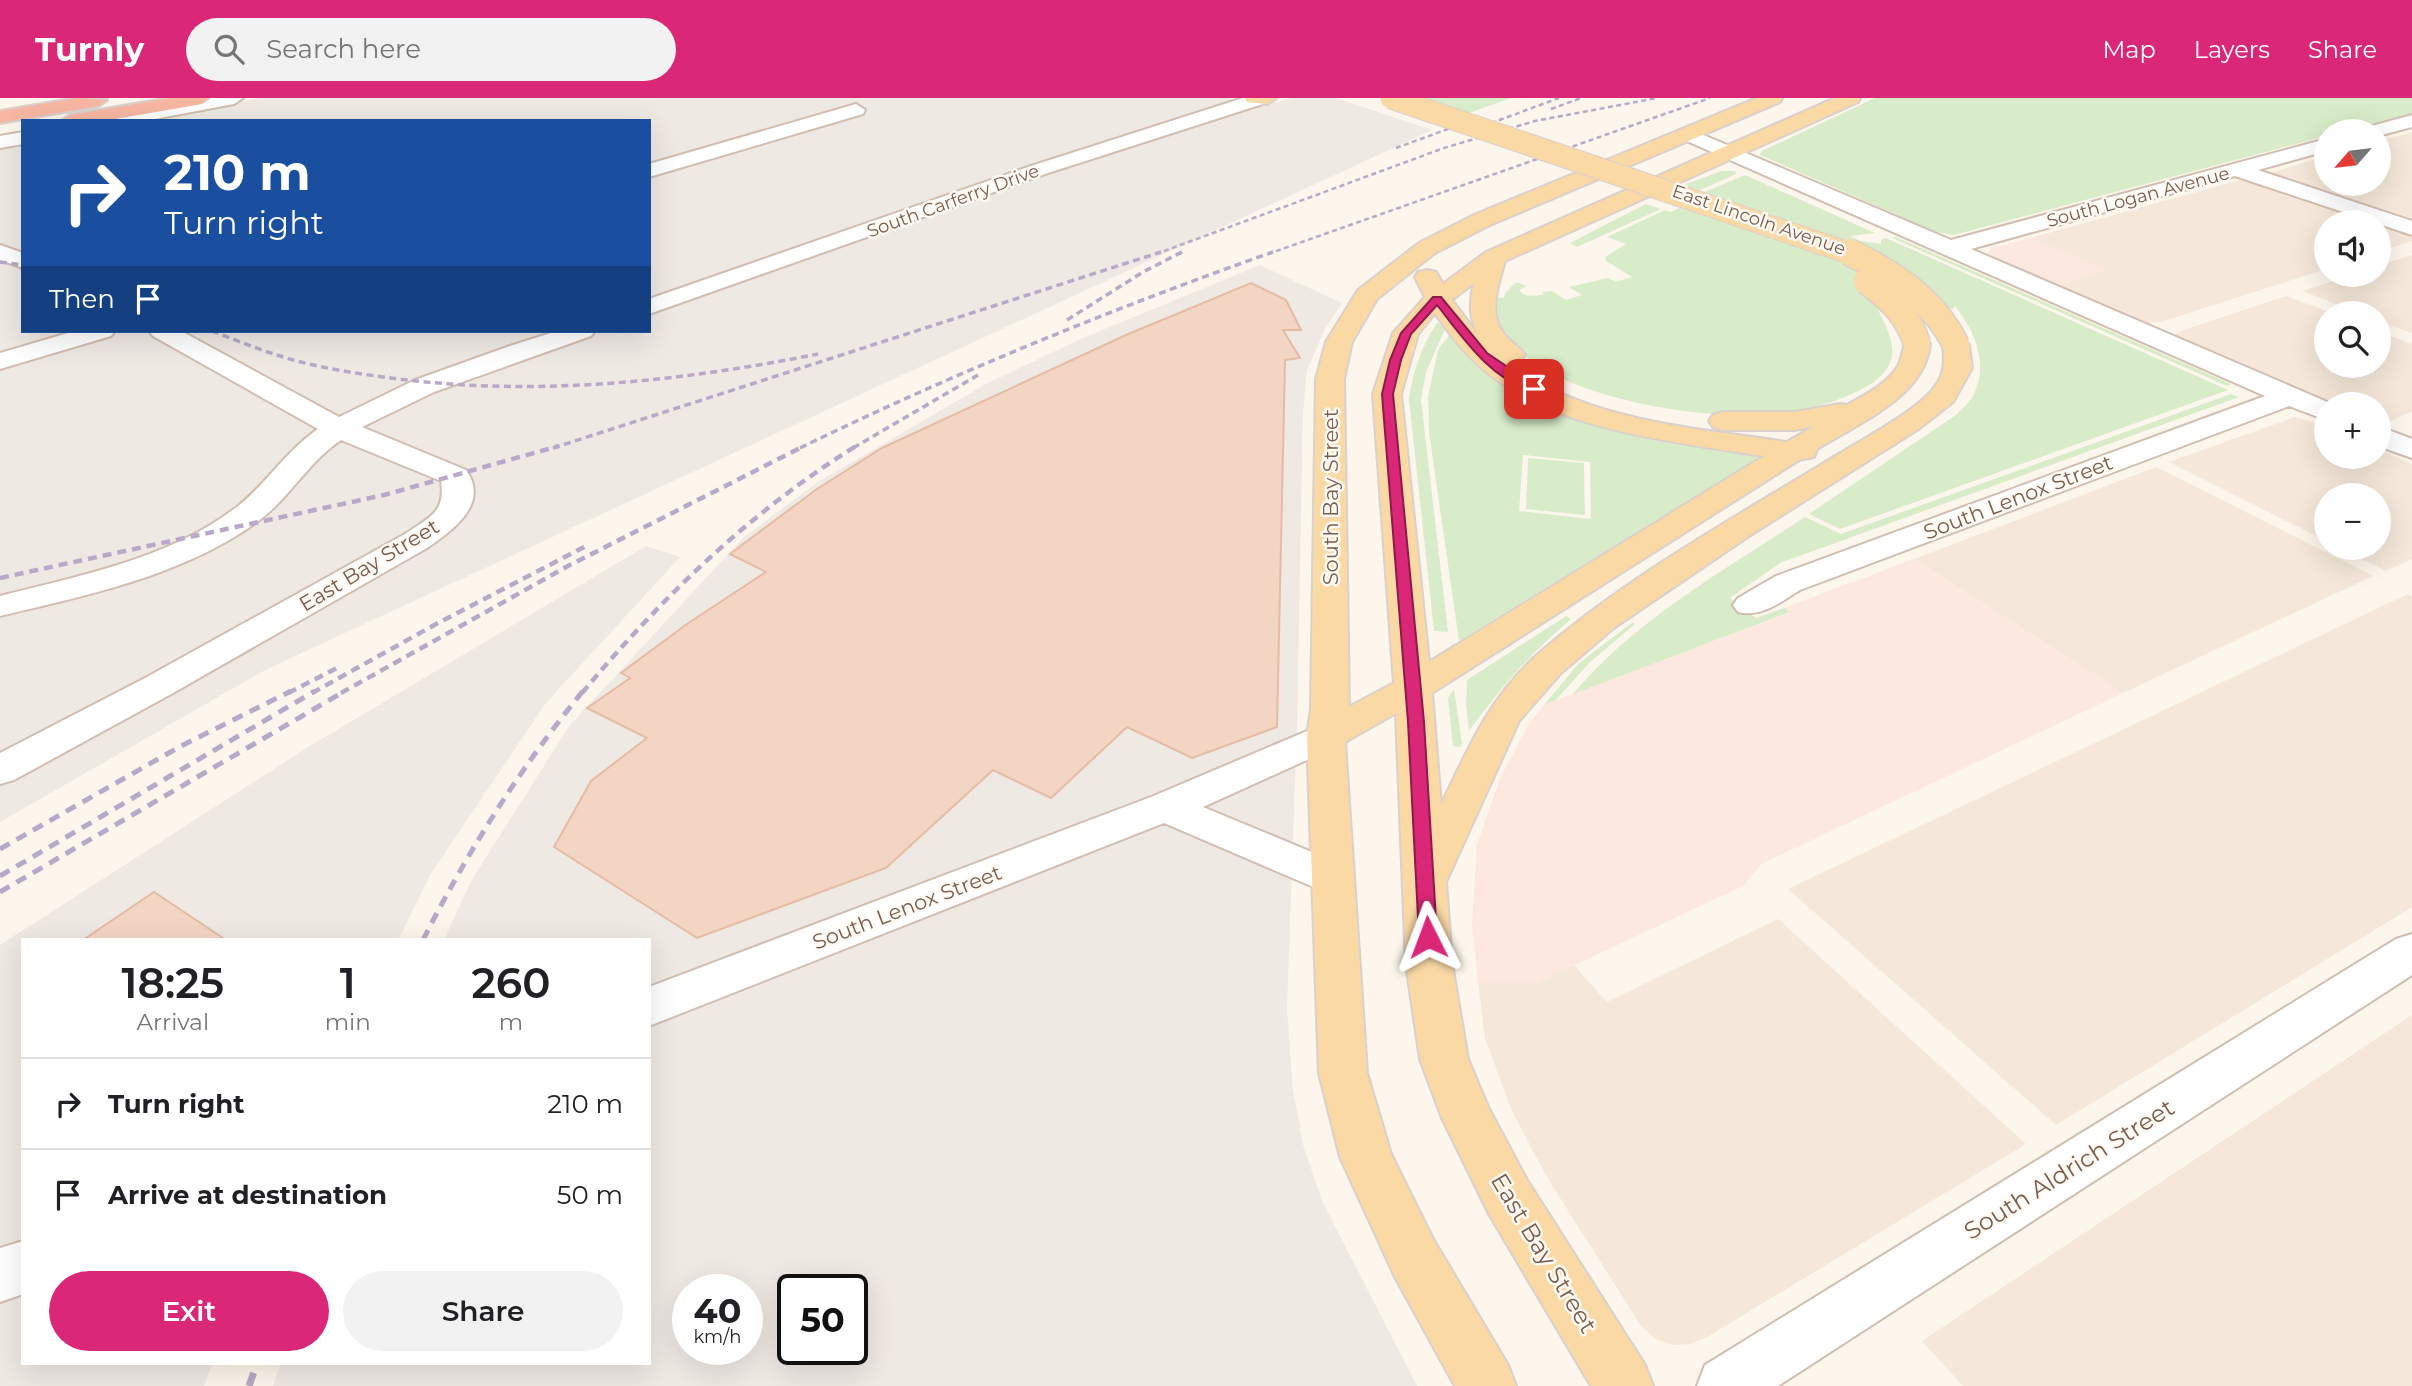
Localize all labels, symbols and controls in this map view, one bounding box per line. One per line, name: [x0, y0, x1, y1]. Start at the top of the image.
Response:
search box: [186, 18, 676, 81]
text: Turnly: [35, 29, 144, 69]
icon: search: [210, 30, 248, 68]
text: Search here: [266, 33, 421, 65]
text: Map: [2102, 35, 2156, 64]
text: Layers: [2194, 35, 2270, 64]
text: Share: [2308, 35, 2377, 64]
north arrow: [2314, 119, 2390, 196]
map controls: [2314, 119, 2391, 560]
text: 210 m: [164, 143, 311, 202]
icon: right: [49, 147, 140, 238]
street label: South Carferry Drive: [864, 160, 1042, 242]
street label: South Logan Avenue: [2044, 162, 2232, 232]
street label: East Lincoln Avenue: [1669, 180, 1849, 260]
text: Turn right: [164, 203, 324, 242]
button: sound: [2314, 210, 2391, 287]
icon: arrive: [129, 280, 167, 318]
text: Then: [49, 283, 115, 315]
button: search: [2314, 301, 2391, 378]
pin: [1504, 359, 1564, 419]
icon: arrive: [1515, 370, 1553, 408]
button: +: [2314, 392, 2391, 469]
street label: South Bay Street: [1318, 409, 1343, 585]
street label: South Lenox Street: [1920, 449, 2116, 545]
button: −: [2314, 483, 2391, 560]
street label: East Bay Street: [295, 513, 443, 617]
street label: South Lenox Street: [809, 859, 1005, 955]
position arrow: [1391, 900, 1465, 974]
text: 18:25: [122, 957, 224, 1009]
text: 1: [340, 957, 356, 1009]
text: 260: [471, 957, 550, 1009]
text: Arrival: [137, 1008, 209, 1036]
text: min: [325, 1008, 371, 1036]
text: m: [499, 1008, 523, 1036]
icon: right: [49, 1085, 87, 1123]
text: Turn right: [108, 1088, 244, 1120]
text: 210 m: [547, 1088, 623, 1120]
street label: South Aldrich Street: [1959, 1092, 2180, 1246]
street label: East Bay Street: [1485, 1168, 1603, 1338]
icon: arrive: [49, 1176, 87, 1214]
text: Arrive at destination: [108, 1179, 387, 1211]
text: 50 m: [557, 1179, 623, 1211]
button: Exit: [49, 1271, 329, 1351]
button: Share: [343, 1271, 623, 1351]
speed limit sign: 50: [777, 1274, 868, 1365]
text: 40: [694, 1289, 741, 1332]
text: km/h: [693, 1326, 742, 1348]

